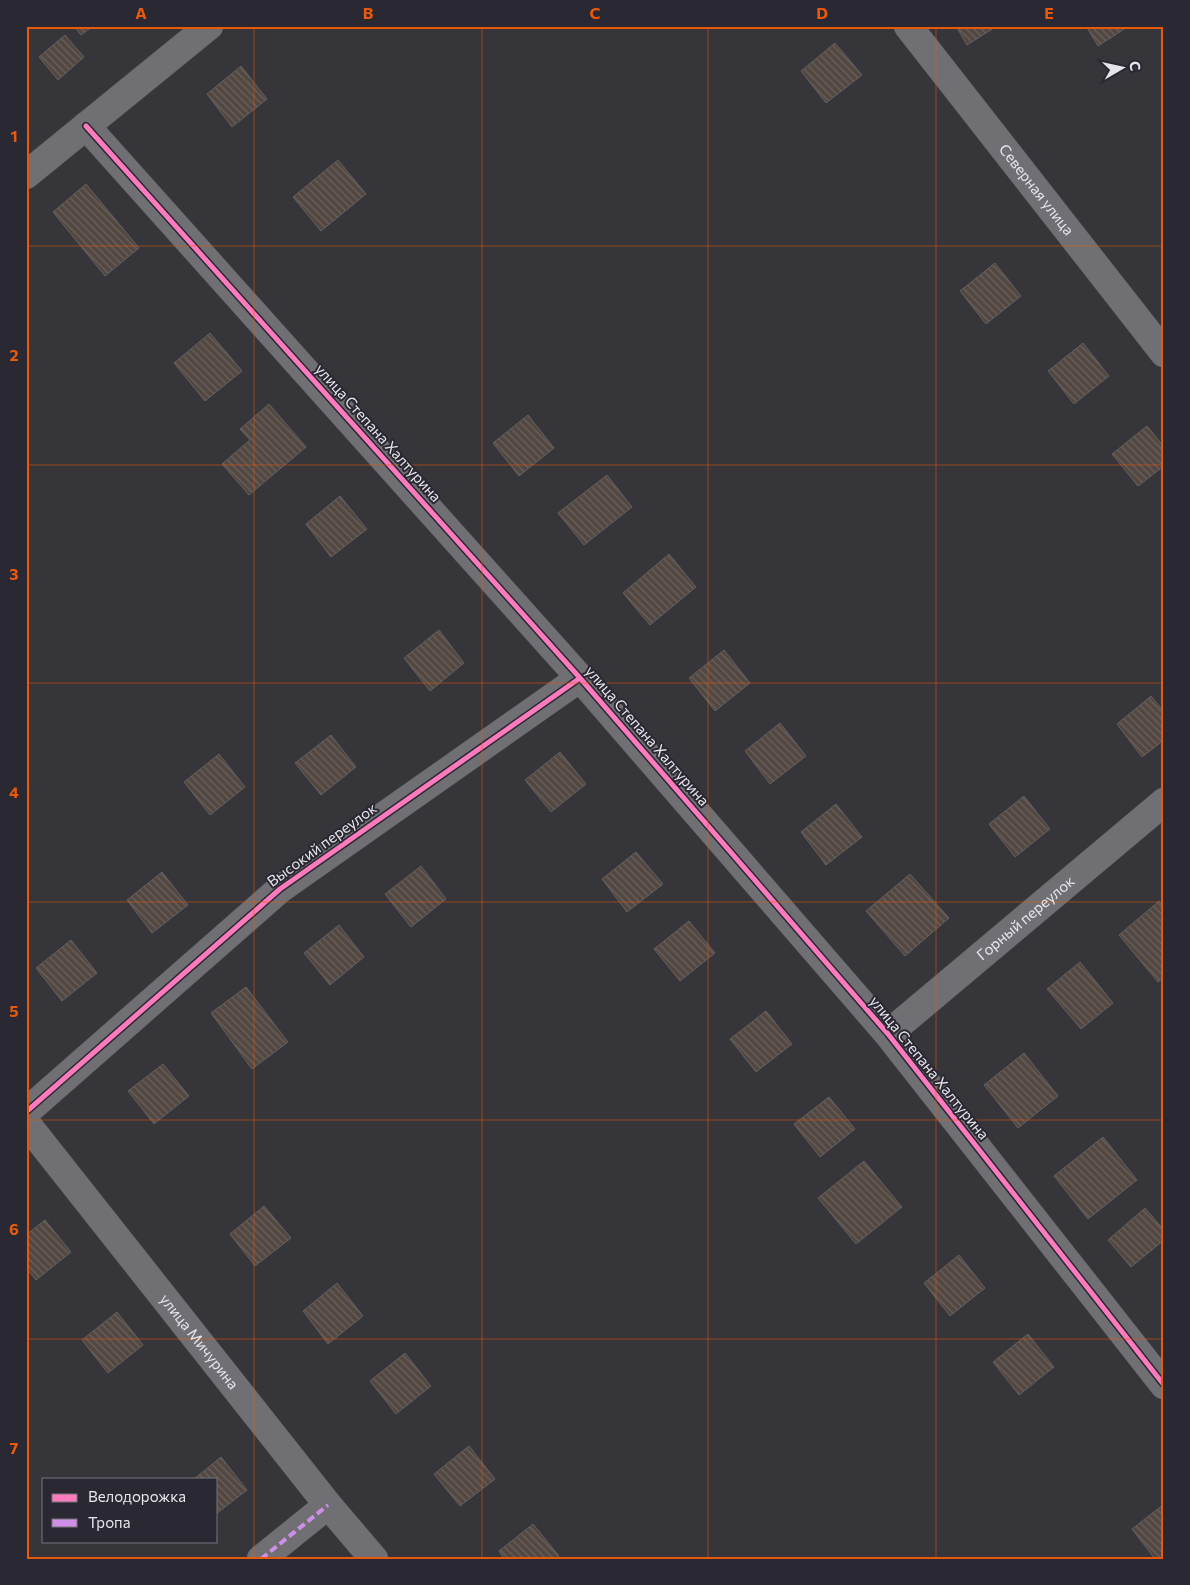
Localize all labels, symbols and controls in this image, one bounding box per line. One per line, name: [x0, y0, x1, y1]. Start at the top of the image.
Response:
text: A: [135, 3, 147, 22]
text: B: [363, 3, 374, 22]
text: C: [590, 3, 601, 22]
text: D: [816, 3, 828, 22]
text: E: [1044, 3, 1054, 22]
north arrow: [1098, 42, 1148, 92]
text: С: [1126, 60, 1144, 72]
text: 1: [10, 126, 18, 145]
street label: Северная улица: [996, 140, 1078, 238]
text: 2: [9, 345, 19, 364]
street label: улица Степана Халтурина: [312, 360, 445, 505]
text: 3: [9, 564, 19, 583]
street label: улица Степана Халтурина: [582, 662, 713, 809]
text: 4: [9, 782, 19, 801]
street label: Высокий переулок: [263, 798, 380, 890]
street label: Горный переулок: [973, 871, 1078, 964]
street label: улица Степана Халтурина: [866, 992, 993, 1143]
text: 5: [9, 1001, 19, 1020]
text: 6: [9, 1219, 19, 1238]
street label: улица Мичурина: [157, 1290, 243, 1392]
text: 7: [10, 1438, 19, 1457]
legend: [42, 1478, 218, 1542]
text: Велодорожка: [88, 1487, 186, 1505]
text: Тропа: [88, 1513, 130, 1531]

